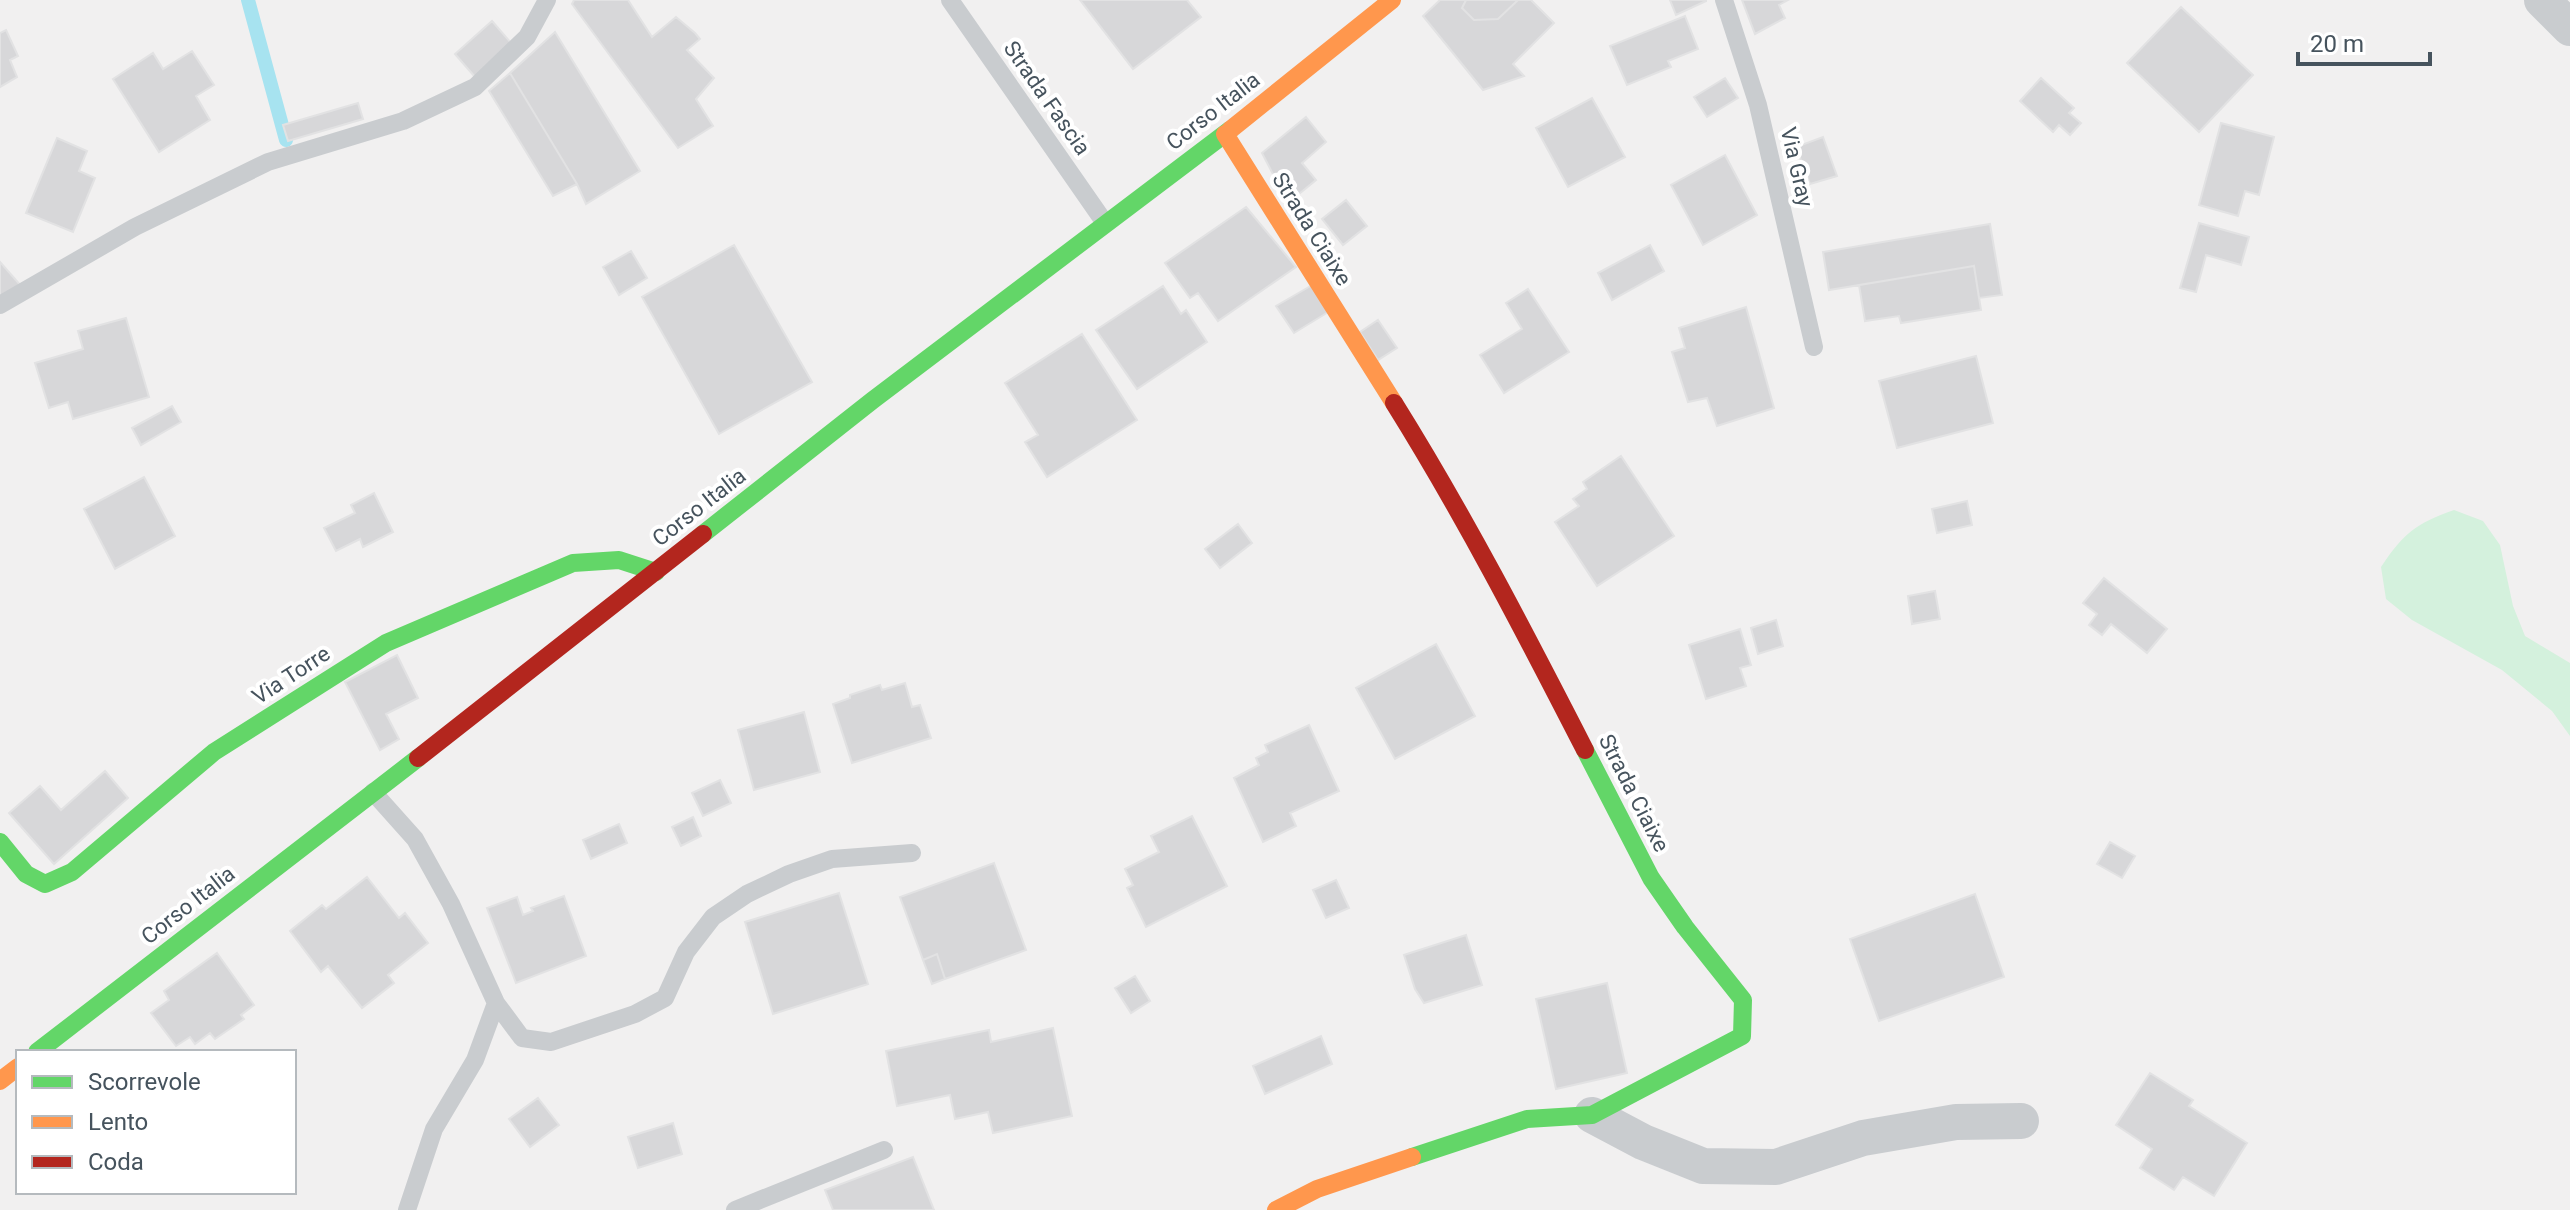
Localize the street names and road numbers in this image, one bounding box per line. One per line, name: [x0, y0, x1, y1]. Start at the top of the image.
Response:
street label: Strada Fascia: [999, 36, 1095, 160]
street label: Corso Italia: [1161, 67, 1265, 155]
street label: Via Gray: [1776, 125, 1818, 210]
street label: Strada Ciaixe: [1267, 168, 1357, 290]
street label: Corso Italia: [647, 463, 751, 551]
street label: Via Torre: [248, 641, 334, 709]
street label: Strada Ciaixe: [1594, 730, 1674, 856]
street label: Corso Italia: [136, 861, 240, 949]

